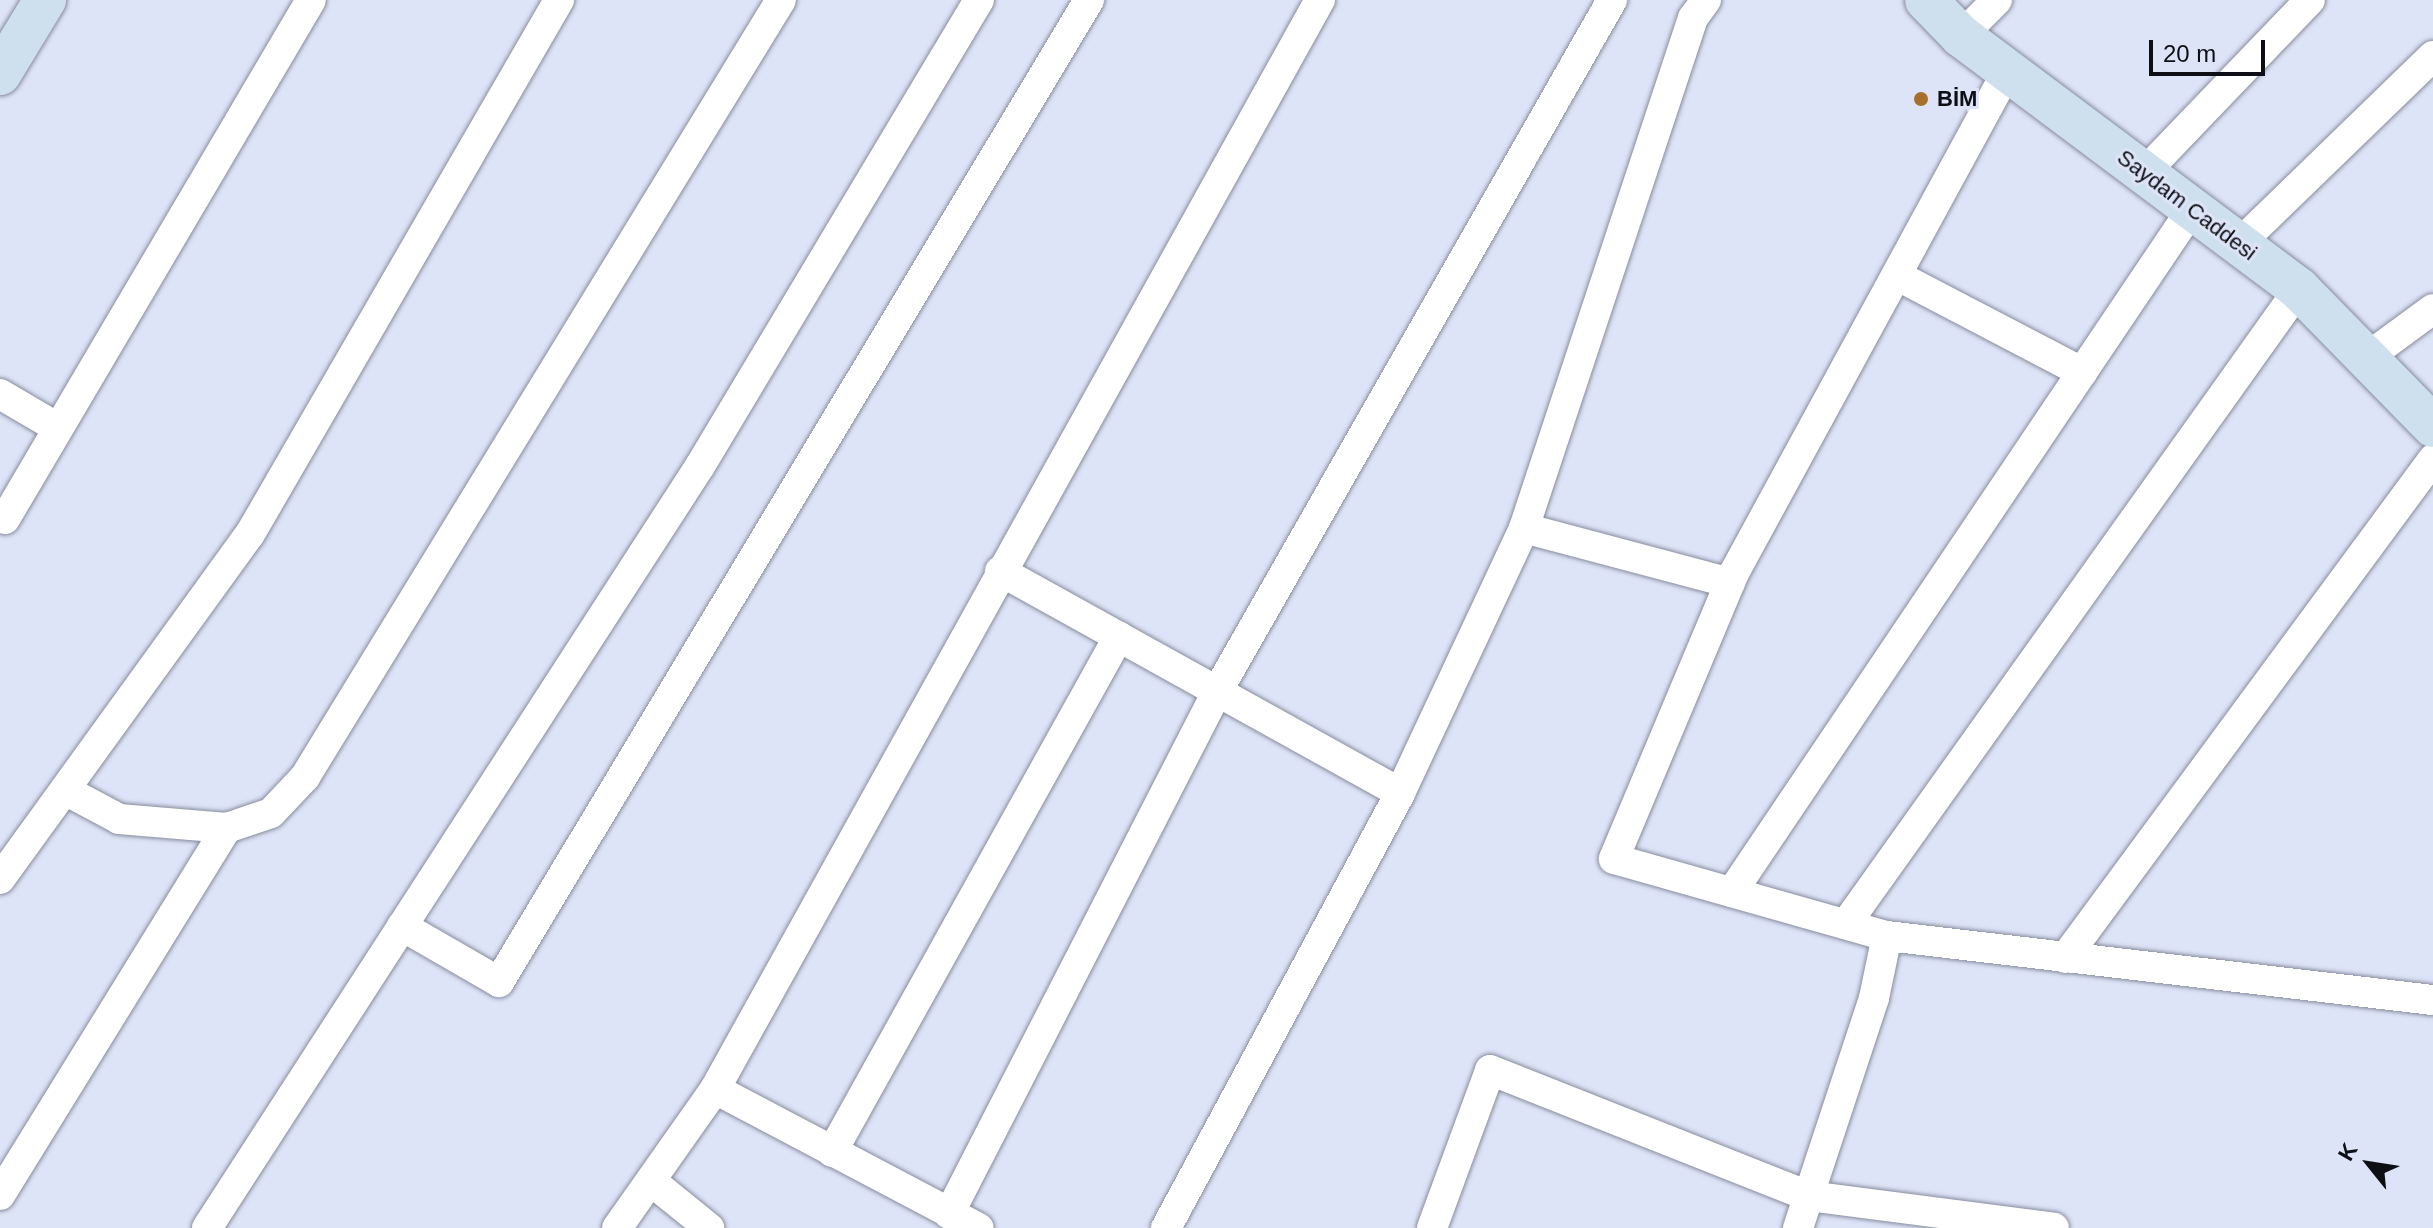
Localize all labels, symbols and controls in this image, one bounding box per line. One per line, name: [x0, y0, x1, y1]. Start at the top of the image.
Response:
scale bar: [2153, 24, 2269, 74]
text: 20 m: [2163, 40, 2216, 67]
place label: BİM: [1937, 86, 1977, 112]
marker: BİM: [1912, 90, 1930, 108]
street label: Saydam Caddesi: [2112, 144, 2262, 266]
north arrow: [2329, 1124, 2409, 1204]
text: K: [2333, 1139, 2363, 1165]

